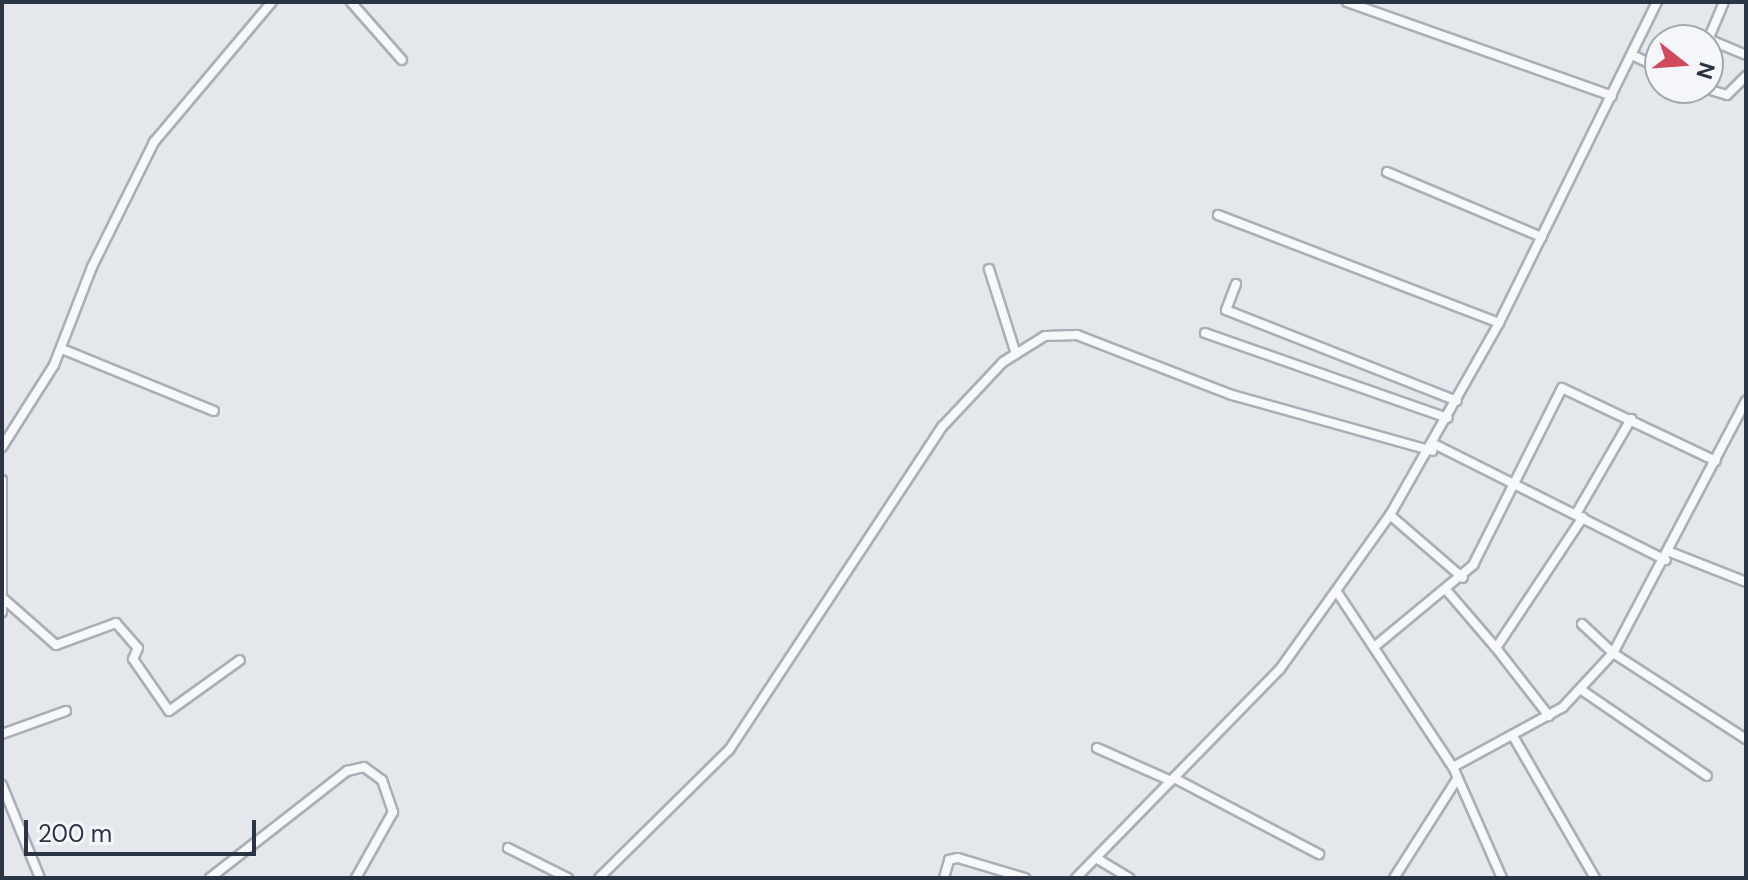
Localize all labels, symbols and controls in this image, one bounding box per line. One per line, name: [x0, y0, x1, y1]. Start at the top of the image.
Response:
north arrow: [1644, 24, 1724, 104]
text: N: [1689, 59, 1722, 82]
scale bar: [28, 804, 260, 854]
text: 200 m: [38, 818, 112, 849]

